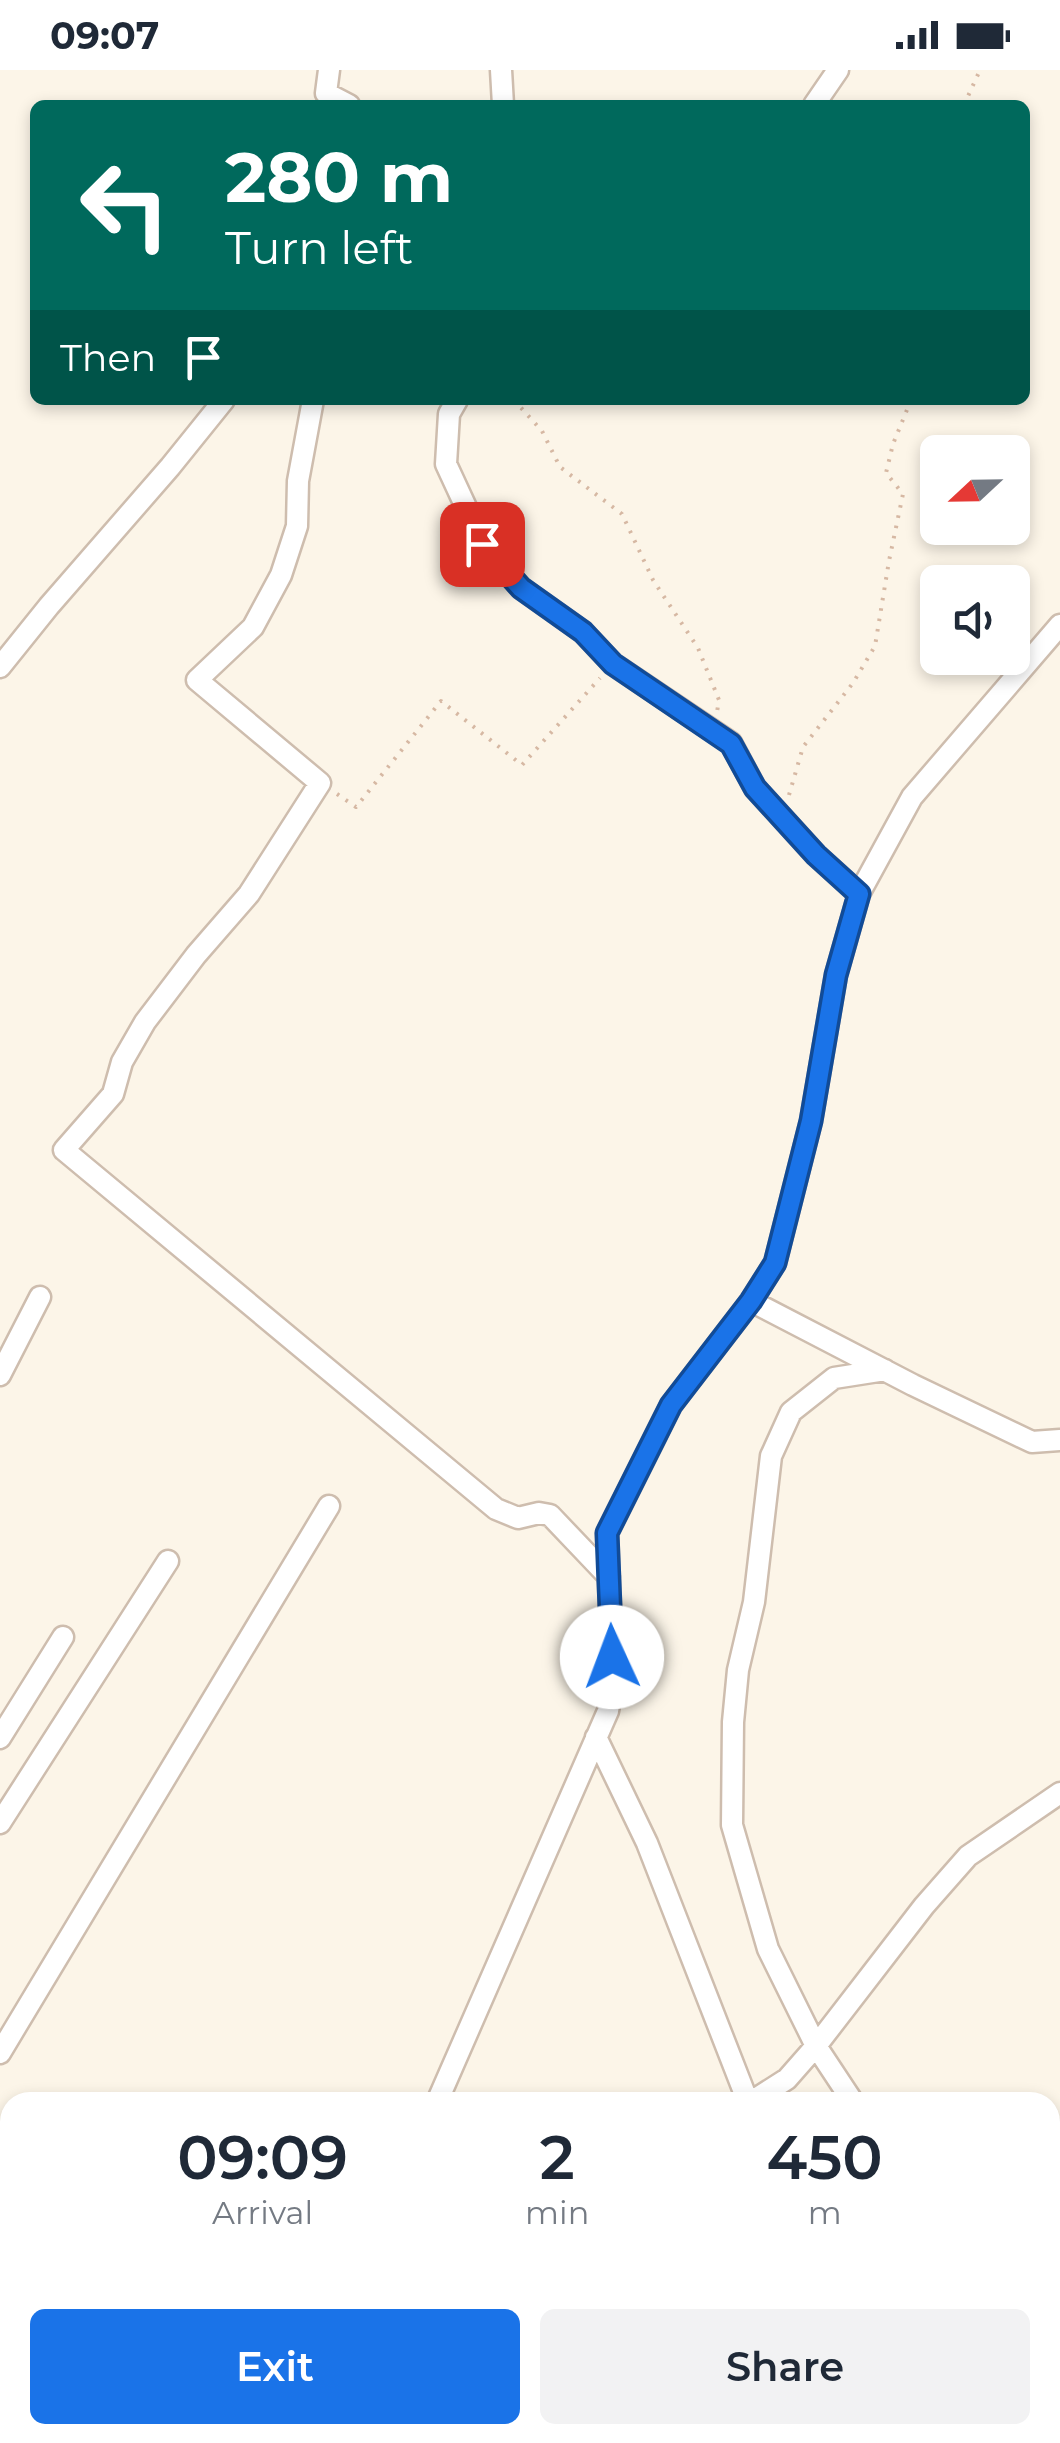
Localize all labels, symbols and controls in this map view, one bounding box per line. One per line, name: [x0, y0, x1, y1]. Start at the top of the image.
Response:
text: 09:07: [50, 12, 159, 59]
text: 280 m: [225, 134, 453, 220]
icon: left: [60, 140, 190, 270]
text: Turn left: [225, 220, 413, 275]
icon: arrive: [176, 330, 231, 385]
text: Then: [60, 334, 156, 381]
north arrow: [920, 435, 1030, 545]
map controls: [920, 435, 1030, 675]
pin: [440, 502, 525, 587]
icon: arrive: [455, 517, 510, 572]
button: sound: [920, 565, 1030, 675]
position arrow: [560, 1605, 664, 1709]
text: 09:09: [177, 2121, 348, 2194]
text: 2: [540, 2121, 575, 2194]
text: 450: [767, 2121, 883, 2194]
text: Arrival: [212, 2193, 313, 2232]
text: min: [525, 2193, 589, 2232]
text: m: [808, 2193, 842, 2232]
button: Exit: [30, 2309, 520, 2424]
button: Share: [540, 2309, 1030, 2424]

